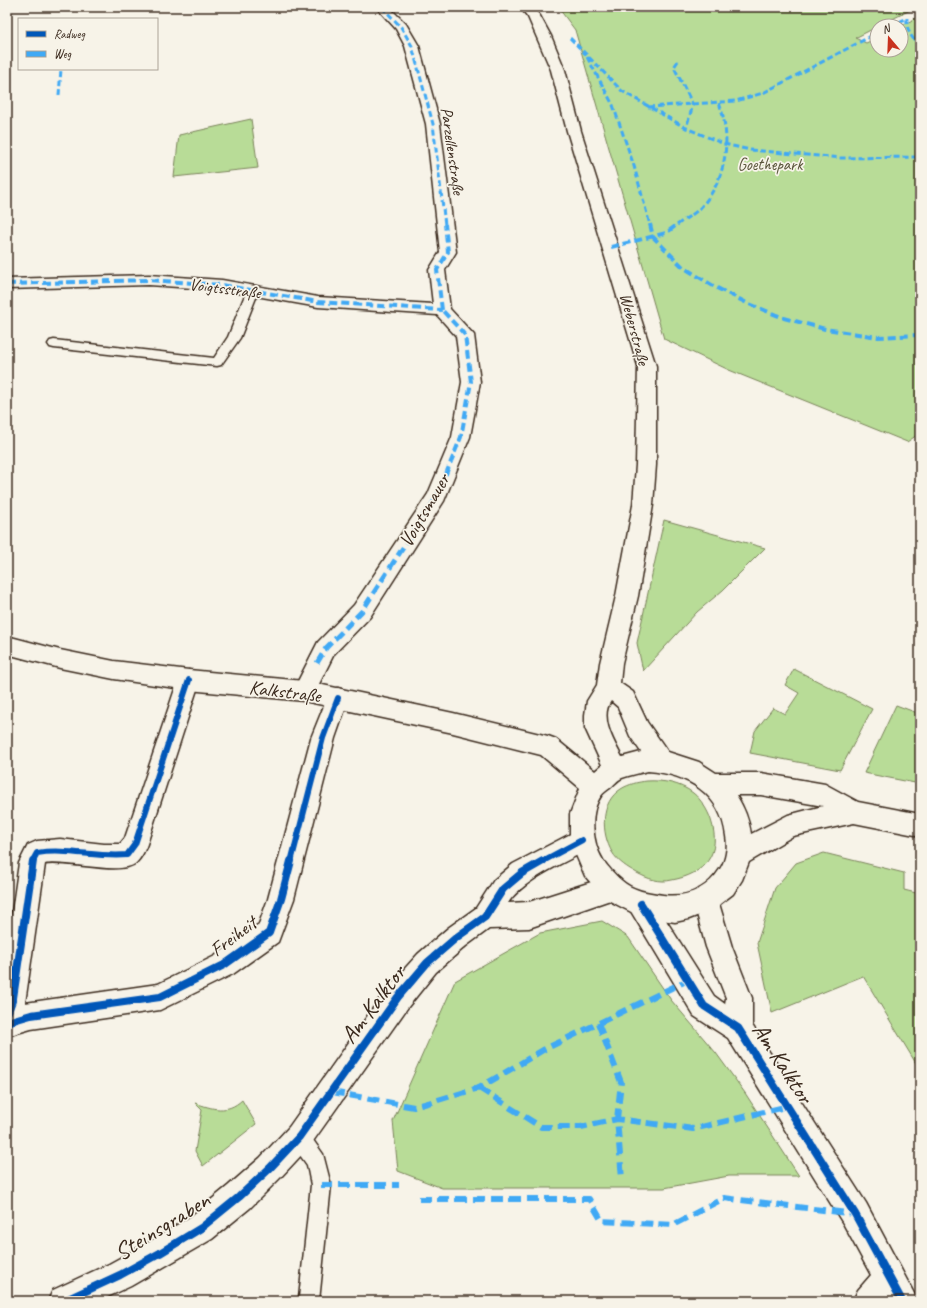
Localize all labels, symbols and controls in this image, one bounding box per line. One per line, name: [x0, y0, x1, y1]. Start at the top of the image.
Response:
legend: [18, 18, 158, 70]
north arrow: [869, 18, 909, 58]
text: N: [880, 20, 893, 36]
text: Radweg: [54, 26, 85, 42]
text: Weg: [54, 46, 72, 62]
street label: Parzellenstraße: [436, 106, 469, 197]
park label: Goethepark: [738, 154, 804, 175]
street label: Voigtsstraße: [188, 274, 263, 303]
street label: Weberstraße: [615, 291, 655, 369]
street label: Voigtsmauer: [393, 467, 456, 552]
street label: Kalkstraße: [248, 675, 324, 708]
street label: Freiheit: [205, 909, 264, 962]
street label: Am Kalktor: [334, 957, 414, 1049]
street label: Am Kalktor: [746, 1017, 822, 1111]
street label: Steinsgraben: [109, 1184, 217, 1267]

